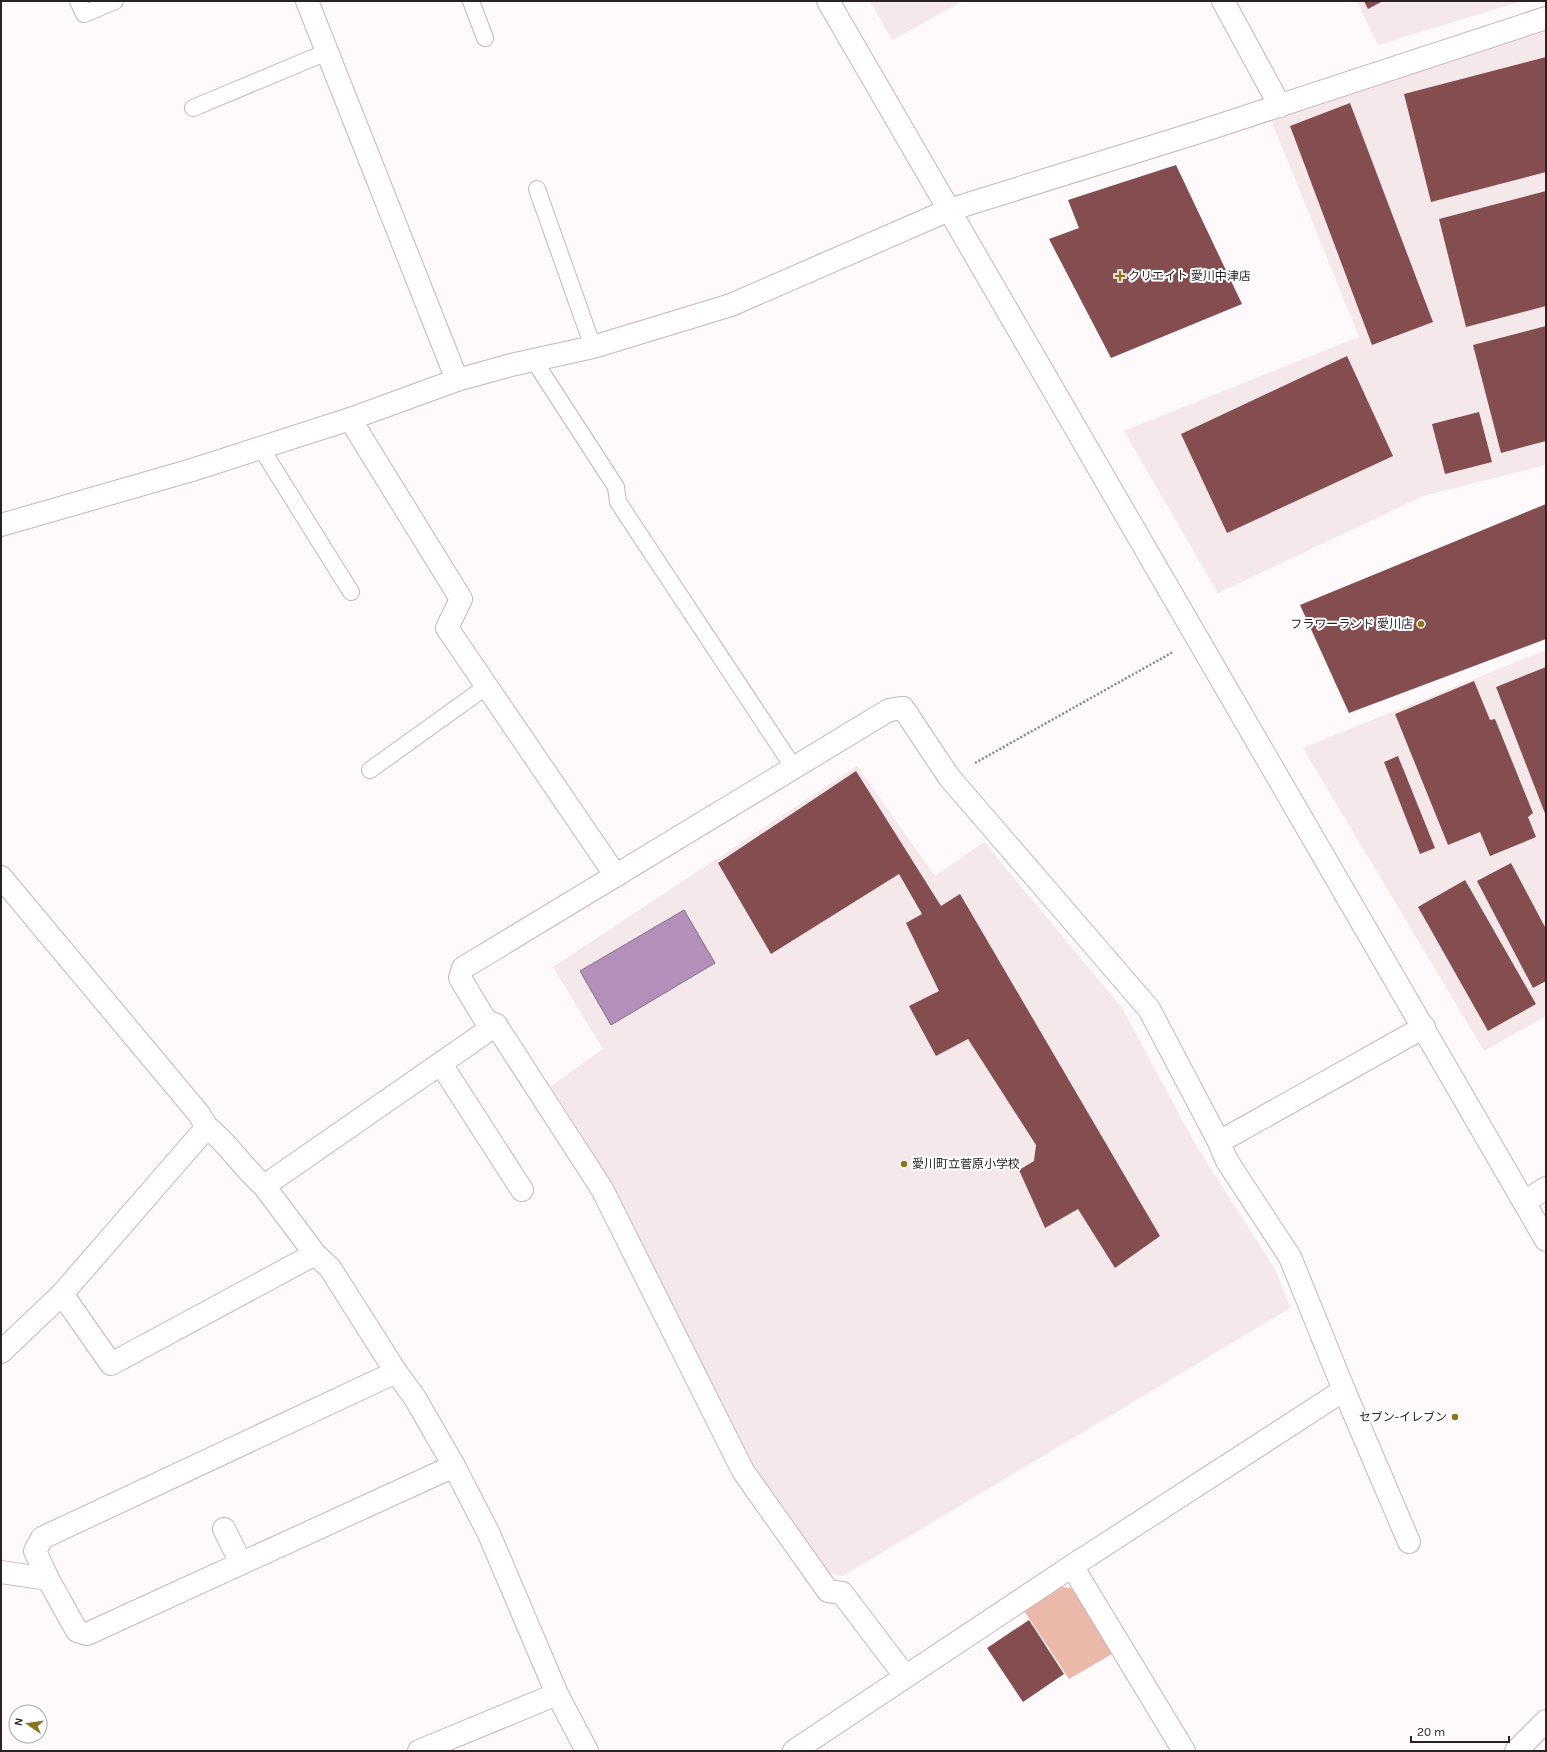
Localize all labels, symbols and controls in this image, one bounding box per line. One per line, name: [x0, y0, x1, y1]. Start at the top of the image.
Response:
place label: クリエイト 愛川中津店: [1128, 269, 1251, 283]
marker: クリエイト 愛川中津店: [1115, 271, 1125, 281]
place label: フラワーランド 愛川店: [1290, 617, 1413, 631]
marker: フラワーランド 愛川店: [1416, 619, 1426, 629]
place label: 愛川町立菅原小学校: [912, 1157, 1020, 1171]
marker: 愛川町立菅原小学校: [899, 1159, 909, 1169]
place label: セブン-イレブン: [1359, 1410, 1447, 1424]
marker: セブン-イレブン: [1450, 1412, 1460, 1422]
north arrow: [8, 1704, 48, 1744]
text: N: [12, 1717, 26, 1727]
scale bar: [1411, 1718, 1509, 1744]
text: 20 m: [1417, 1725, 1445, 1739]

